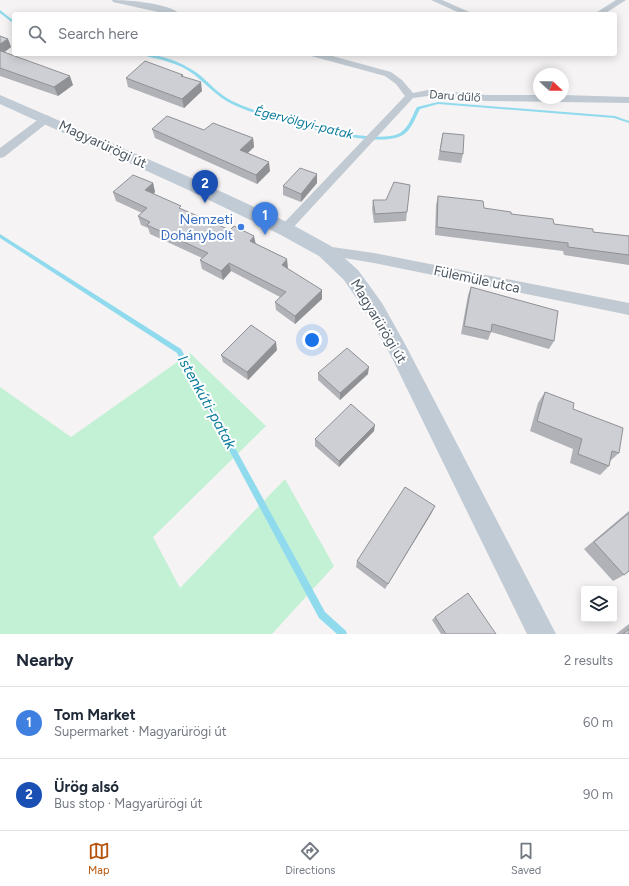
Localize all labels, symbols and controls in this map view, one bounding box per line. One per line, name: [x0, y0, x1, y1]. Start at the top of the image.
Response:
search box: [12, 12, 617, 56]
icon: search: [26, 23, 48, 45]
text: Search here: [58, 25, 138, 43]
north arrow: [533, 68, 569, 104]
street label: Daru dűlő: [429, 87, 481, 105]
water label: Égervölgyi-patak: [253, 103, 355, 142]
street label: Magyarürögi út: [56, 117, 149, 172]
pin: 2: [192, 170, 218, 203]
pin: 1: [252, 202, 278, 235]
place label: Nemzeti Dohánybolt: [161, 211, 233, 244]
marker: Nemzeti Dohánybolt: [236, 222, 246, 232]
street label: Fülemüle utca: [432, 262, 522, 297]
street label: Magyarürögi út: [347, 276, 410, 366]
your location: [302, 330, 322, 350]
water label: Istenkúti-patak: [174, 352, 240, 453]
map controls: [581, 586, 617, 622]
button: layers: [581, 586, 617, 622]
text: Nearby: [16, 650, 74, 670]
text: 2 results: [564, 653, 613, 668]
text: Tom Market: [54, 706, 136, 724]
text: 1: [26, 715, 32, 730]
text: 60 m: [583, 715, 613, 730]
text: Supermarket · Magyarürögi út: [54, 724, 227, 739]
text: Ürög alsó: [54, 778, 119, 796]
text: 2: [25, 787, 33, 802]
text: 90 m: [583, 787, 613, 802]
text: Bus stop · Magyarürögi út: [54, 796, 203, 811]
tab: Map: [88, 840, 110, 877]
tab: Directions: [285, 840, 335, 877]
tab: Saved: [511, 840, 541, 877]

